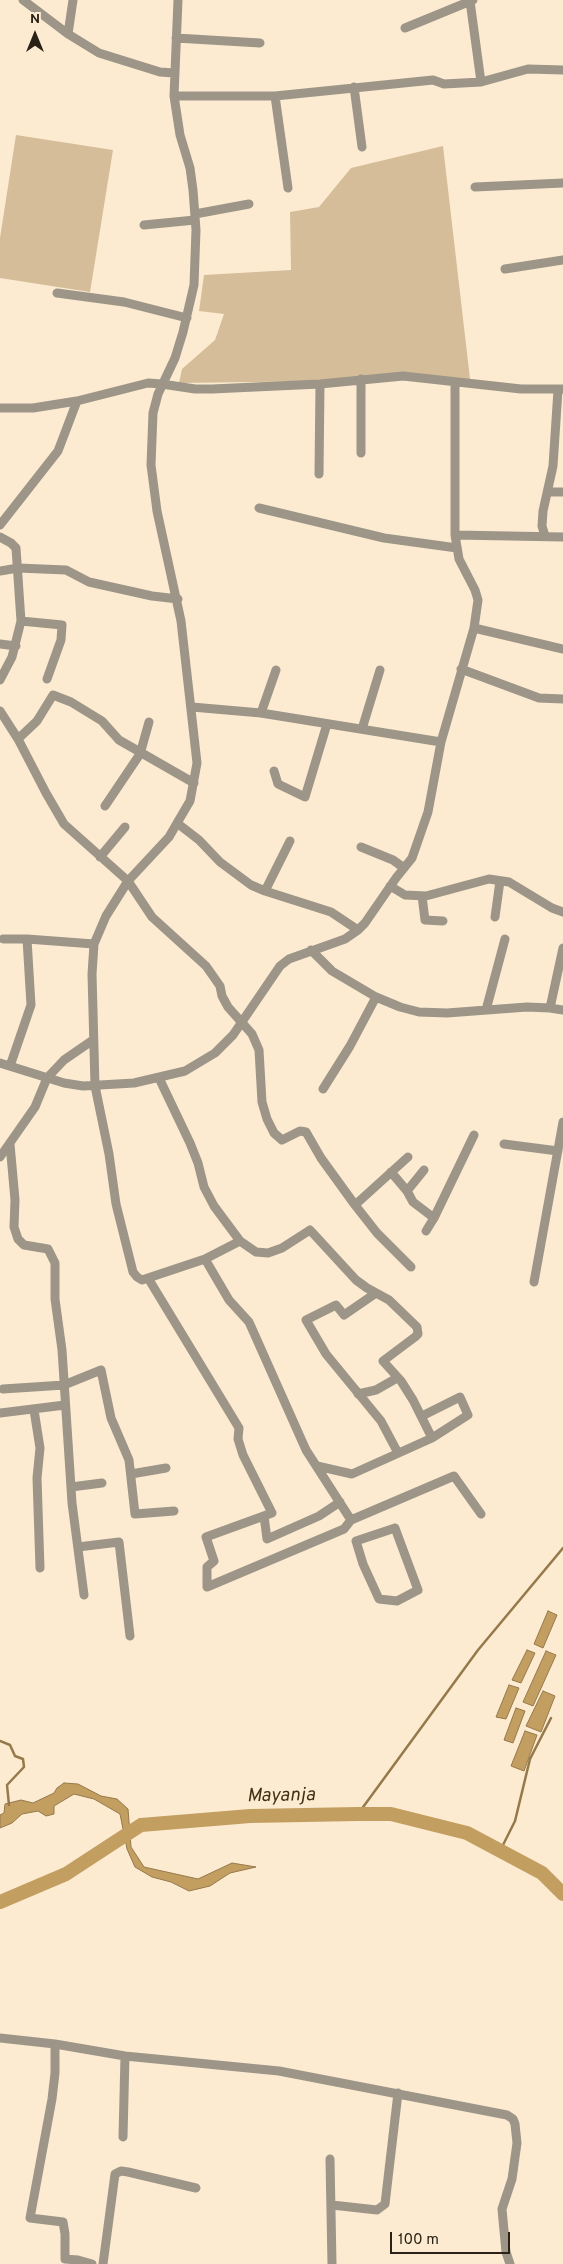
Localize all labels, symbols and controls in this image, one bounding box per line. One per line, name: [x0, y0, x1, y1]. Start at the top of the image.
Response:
north arrow: [10, 10, 60, 60]
text: N: [30, 11, 40, 28]
water label: Mayanja: [247, 1785, 315, 1809]
scale bar: [393, 2222, 513, 2254]
text: 100 m: [398, 2231, 439, 2250]

